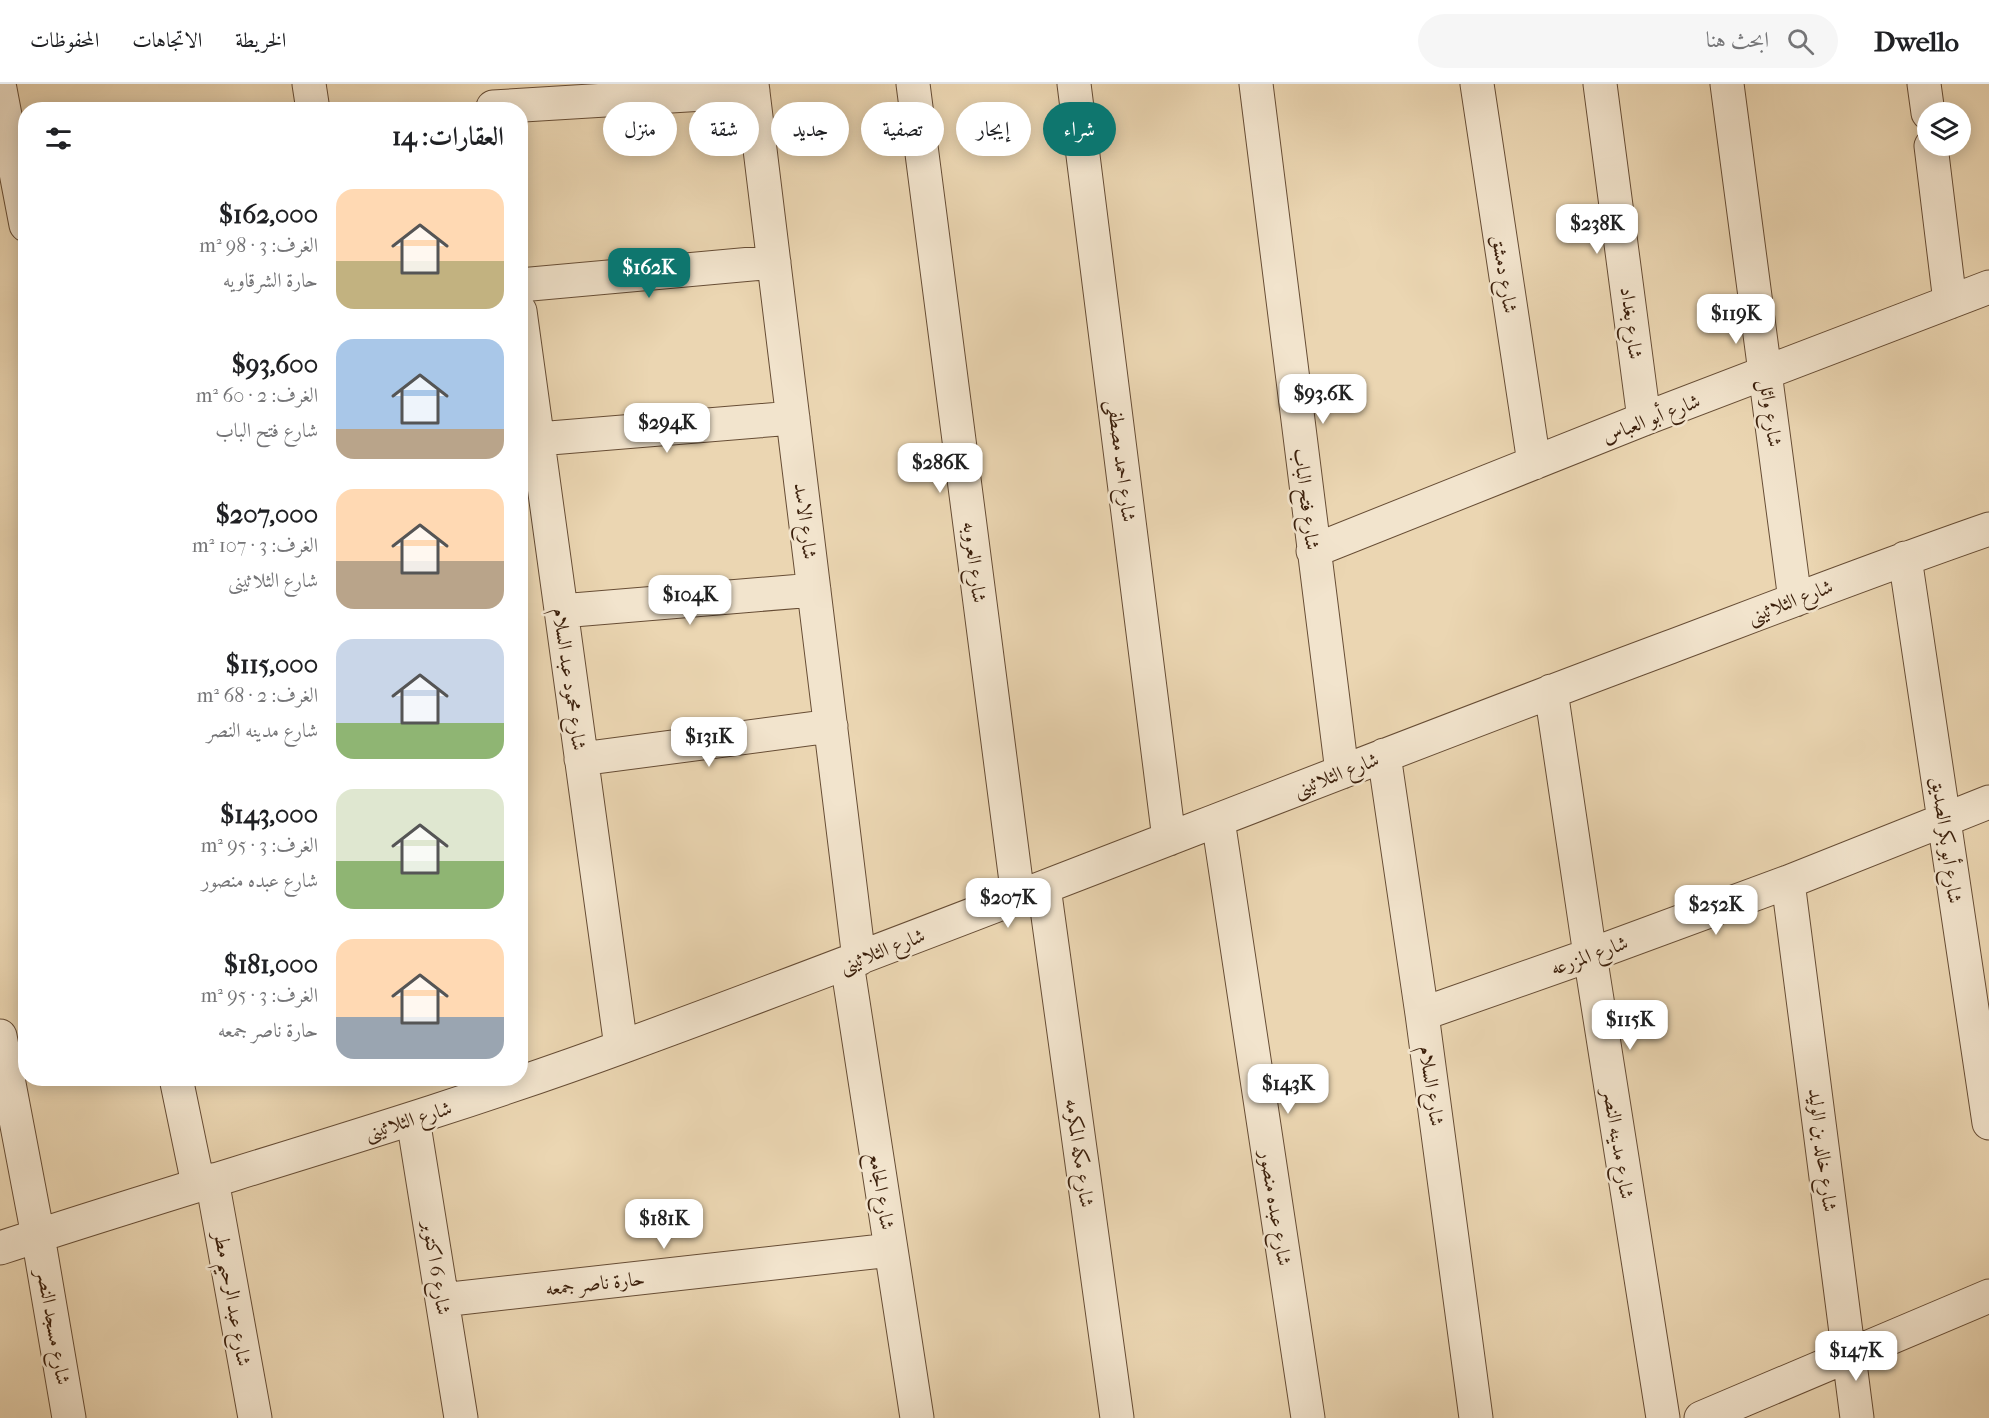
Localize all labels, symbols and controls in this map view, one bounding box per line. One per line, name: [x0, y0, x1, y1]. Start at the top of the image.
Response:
search box: [1418, 14, 1838, 68]
icon: search: [1784, 25, 1817, 58]
text: Dwello: [1874, 25, 1959, 58]
text: ابحث هنا: [1706, 27, 1769, 53]
text: المحفوظات: [30, 28, 99, 52]
text: الاتجاهات: [132, 28, 202, 52]
text: الخريطة: [235, 28, 286, 52]
chip: منزل: [603, 102, 677, 156]
chip: شقة: [689, 102, 759, 156]
chip: جديد: [771, 102, 849, 156]
chip: تصفية: [861, 102, 944, 156]
chip: إيجار: [956, 102, 1031, 156]
chip: شراء: [1043, 102, 1116, 156]
map controls: [1917, 102, 1971, 156]
button: layers: [1917, 102, 1971, 156]
text: العقارات: 14: [392, 121, 504, 152]
icon: filters: [42, 122, 75, 155]
text: $162,000: [219, 199, 318, 230]
pin: $238K: [1555, 204, 1639, 255]
text: $238K: [1570, 212, 1624, 235]
icon: home: [384, 213, 456, 285]
street label: شارع دمشق: [1481, 233, 1522, 316]
text: الغرف: 3 · 98 m²: [199, 234, 318, 257]
pin: $162K: [607, 248, 691, 299]
text: $162K: [622, 256, 676, 279]
text: حارة الشرقاويه: [223, 269, 318, 292]
street label: شارع بغداد: [1610, 285, 1647, 361]
pin: $119K: [1694, 294, 1778, 345]
text: $119K: [1711, 302, 1761, 325]
text: $93,600: [231, 349, 318, 380]
icon: home: [384, 363, 456, 435]
pin: $93.6K: [1274, 374, 1372, 425]
street label: شارع وائل: [1748, 378, 1787, 449]
text: $93.6K: [1294, 382, 1352, 405]
text: الغرف: 2 · 60 m²: [196, 384, 318, 407]
street label: شارع أبو العباس: [1598, 386, 1706, 453]
street label: شارع احمد مصطفى: [1097, 399, 1140, 524]
pin: $294K: [625, 403, 709, 454]
text: $294K: [638, 411, 696, 434]
text: شارع فتح الباب: [215, 419, 318, 442]
pin: $286K: [898, 443, 982, 494]
street label: شارع فتح الباب: [1283, 447, 1324, 552]
text: $286K: [912, 451, 968, 474]
street label: شارع الاسد: [783, 481, 822, 561]
text: $207,000: [215, 499, 318, 530]
icon: home: [384, 513, 456, 585]
street label: شارع العروبه: [952, 520, 991, 605]
text: الغرف: 3 · 107 m²: [192, 534, 318, 557]
text: شارع الثلاثينى: [228, 569, 318, 592]
pin: $104K: [648, 575, 732, 626]
street label: شارع الثلاثينى: [1744, 575, 1838, 634]
text: $104K: [662, 583, 718, 606]
street label: شارع محمود عبد السلام: [542, 606, 591, 753]
text: $115,000: [226, 649, 318, 680]
icon: home: [384, 663, 456, 735]
text: الغرف: 2 · 68 m²: [197, 684, 318, 707]
pin: $131K: [667, 717, 751, 768]
text: شارع مدينه النصر: [207, 719, 318, 742]
text: $131K: [685, 725, 733, 748]
street label: شارع الثلاثينى: [1290, 748, 1384, 807]
street label: شارع أبو بكر الصديق: [1920, 775, 1970, 906]
text: $143,000: [220, 799, 318, 830]
icon: home: [384, 813, 456, 885]
text: الغرف: 3 · 95 m²: [201, 834, 318, 857]
text: شارع عبده منصور: [202, 869, 318, 892]
pin: $207K: [966, 878, 1050, 929]
pin: $252K: [1674, 885, 1758, 936]
text: $207K: [980, 886, 1036, 909]
text: $252K: [1689, 893, 1743, 916]
street label: شارع الثلاثينى: [836, 924, 930, 983]
street label: شارع المزرعه: [1547, 931, 1633, 986]
text: $181,000: [224, 949, 318, 980]
icon: home: [384, 963, 456, 1035]
text: الغرف: 3 · 95 m²: [201, 984, 318, 1007]
pin: $115K: [1588, 1000, 1672, 1051]
text: $115K: [1606, 1008, 1654, 1031]
text: حارة ناصر جمعه: [218, 1019, 318, 1042]
street label: شارع السلام: [1409, 1044, 1449, 1129]
pin: $143K: [1246, 1064, 1330, 1115]
text: $143K: [1262, 1072, 1314, 1095]
street label: شارع مدينه النصر: [1592, 1085, 1639, 1202]
street label: شارع خالد بن الوليد: [1798, 1087, 1841, 1214]
street label: شارع الثلاثينى: [362, 1096, 456, 1150]
street label: شارع مكه المكرمه: [1055, 1097, 1099, 1210]
street label: شارع عبده منصور: [1249, 1147, 1296, 1268]
street label: شارع الجامع: [858, 1151, 899, 1232]
pin: $181K: [622, 1199, 706, 1250]
text: $181K: [639, 1207, 689, 1230]
street label: شارع 6 اكتوبر: [412, 1218, 455, 1318]
street label: شارع عبد الرحيم مطر: [201, 1228, 256, 1369]
street label: شارع مسجد النصر: [26, 1266, 75, 1387]
street label: حارة ناصر جمعه: [544, 1267, 646, 1302]
pin: $147K: [1814, 1331, 1898, 1382]
text: $147K: [1829, 1339, 1883, 1362]

